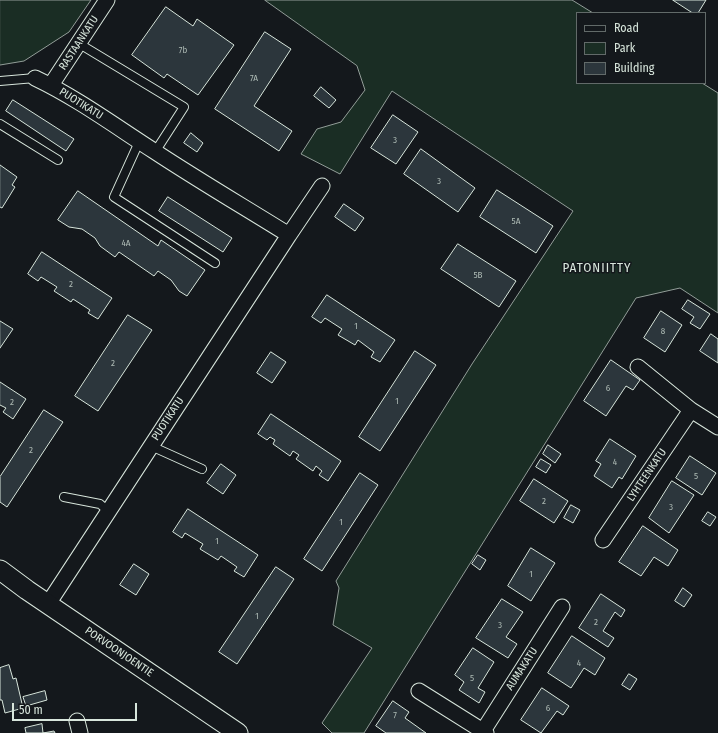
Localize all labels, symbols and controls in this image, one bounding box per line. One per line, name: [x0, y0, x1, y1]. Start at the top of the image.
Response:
legend: [576, 12, 706, 84]
street label: RASTAANKATU: [56, 13, 102, 73]
text: Road: [614, 21, 639, 35]
text: Park: [614, 41, 635, 55]
house number: 7b: [179, 45, 187, 55]
text: Building: [614, 61, 654, 75]
house number: 7A: [250, 73, 258, 83]
street label: PUOTIKATU: [57, 85, 105, 123]
house number: 3: [393, 135, 397, 145]
house number: 3: [437, 176, 441, 186]
house number: 5A: [512, 216, 520, 226]
house number: 4A: [121, 238, 131, 248]
district label: PATONIITTY: [562, 260, 632, 276]
house number: 5B: [473, 270, 483, 280]
house number: 2: [69, 279, 73, 289]
house number: 1: [354, 321, 358, 331]
house number: 8: [661, 326, 665, 336]
house number: 2: [111, 358, 115, 368]
house number: 6: [606, 383, 610, 393]
street label: PUOTIKATU: [149, 395, 187, 443]
house number: 1: [395, 396, 399, 406]
house number: 2: [10, 397, 14, 407]
house number: 2: [29, 445, 33, 455]
street label: LYHTEENKATU: [625, 446, 669, 504]
house number: 4: [613, 457, 617, 467]
house number: 5: [694, 471, 698, 481]
house number: 2: [542, 496, 546, 506]
house number: 3: [669, 502, 673, 512]
house number: 1: [339, 517, 343, 527]
house number: 1: [215, 536, 219, 546]
house number: 1: [529, 569, 533, 579]
house number: 1: [255, 611, 259, 621]
house number: 2: [594, 617, 598, 627]
house number: 3: [498, 620, 502, 630]
street label: PORVOONJOENTIE: [82, 624, 156, 680]
street label: AUMAKATU: [503, 645, 541, 693]
house number: 4: [577, 658, 581, 668]
house number: 5: [470, 673, 474, 683]
scale bar: [14, 695, 139, 721]
text: 50 m: [19, 703, 43, 717]
house number: 6: [546, 703, 550, 713]
house number: 7: [393, 710, 397, 720]

